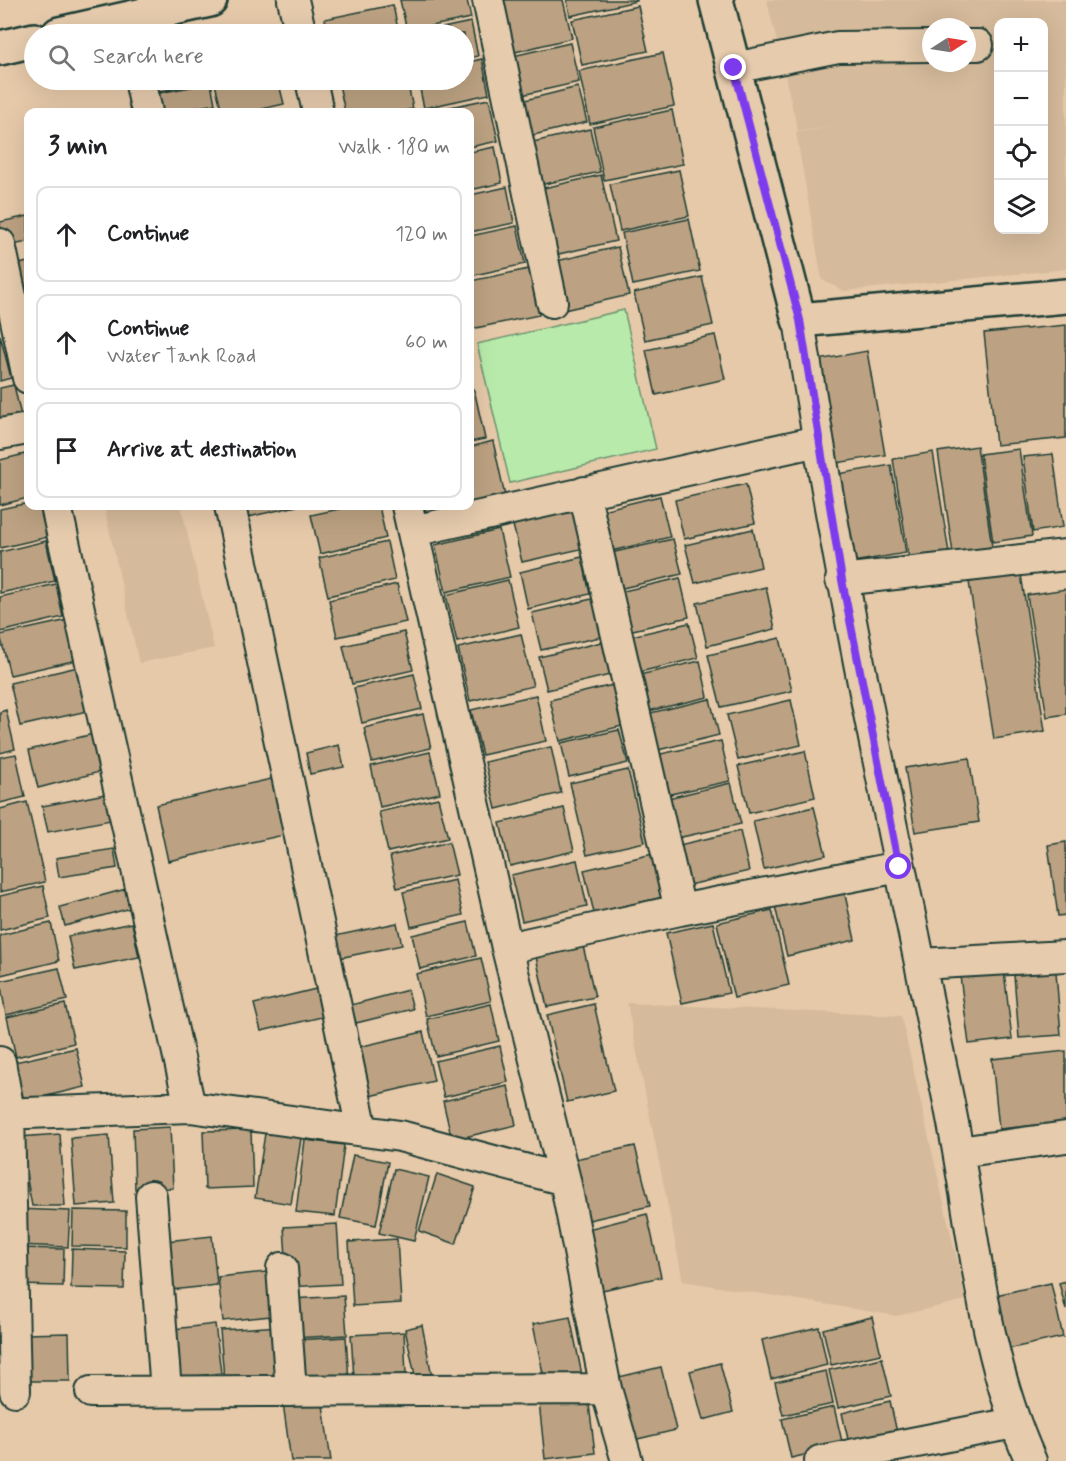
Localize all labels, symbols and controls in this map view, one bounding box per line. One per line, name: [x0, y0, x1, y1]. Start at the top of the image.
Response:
north arrow: [922, 18, 976, 72]
map controls: [994, 18, 1048, 234]
button: +: [994, 18, 1048, 72]
search box: [24, 24, 474, 90]
icon: search: [45, 41, 78, 74]
text: Search here: [93, 43, 204, 71]
route end: [720, 54, 746, 80]
button: −: [994, 72, 1048, 126]
button: locate: [994, 126, 1048, 180]
text: 3 min: [48, 130, 108, 164]
text: Walk · 180 m: [338, 134, 450, 161]
button: layers: [994, 180, 1048, 234]
icon: ahead: [50, 218, 83, 251]
text: Continue: [107, 220, 189, 248]
text: 120 m: [395, 221, 448, 248]
text: Continue: [107, 315, 189, 343]
icon: ahead: [50, 326, 83, 359]
text: 60 m: [405, 329, 448, 356]
text: Water Tank Road: [107, 343, 256, 370]
icon: arrive: [50, 434, 83, 467]
text: Arrive at destination: [107, 436, 297, 464]
route start: [885, 853, 911, 879]

